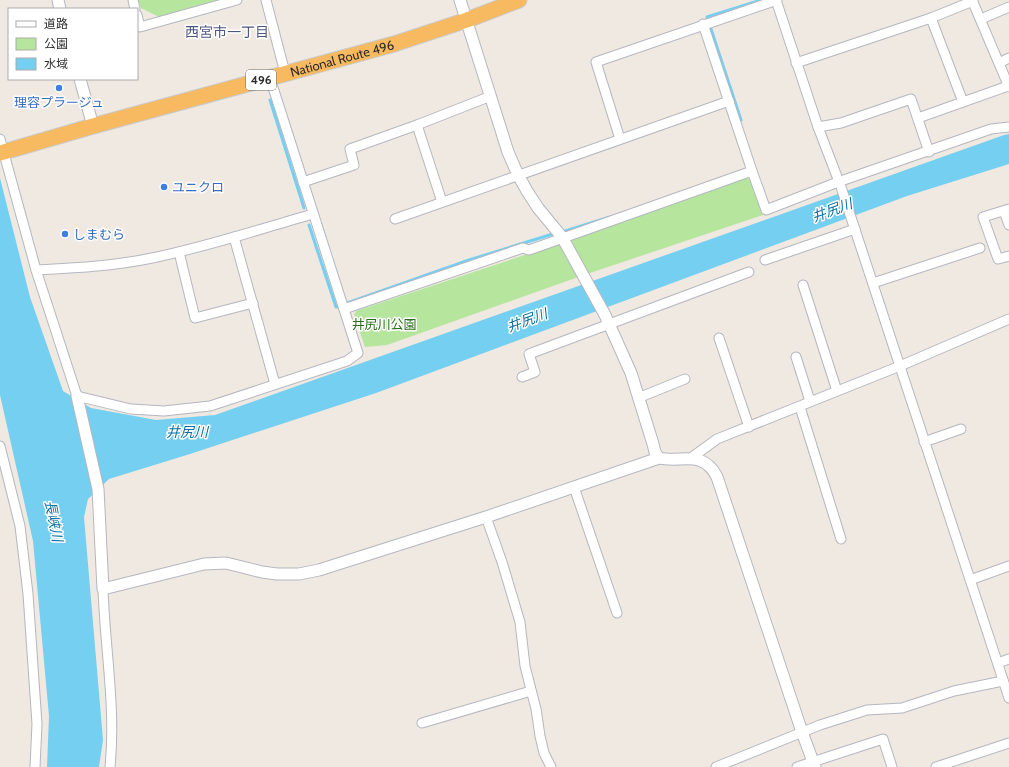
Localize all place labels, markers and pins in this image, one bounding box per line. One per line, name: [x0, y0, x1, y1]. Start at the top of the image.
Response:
marker: 理容プラージュ: [54, 83, 64, 93]
place label: 理容プラージュ: [14, 94, 104, 110]
place label: ユニクロ: [172, 179, 224, 195]
marker: ユニクロ: [159, 182, 169, 192]
place label: しまむら: [73, 226, 125, 242]
marker: しまむら: [60, 229, 70, 239]

